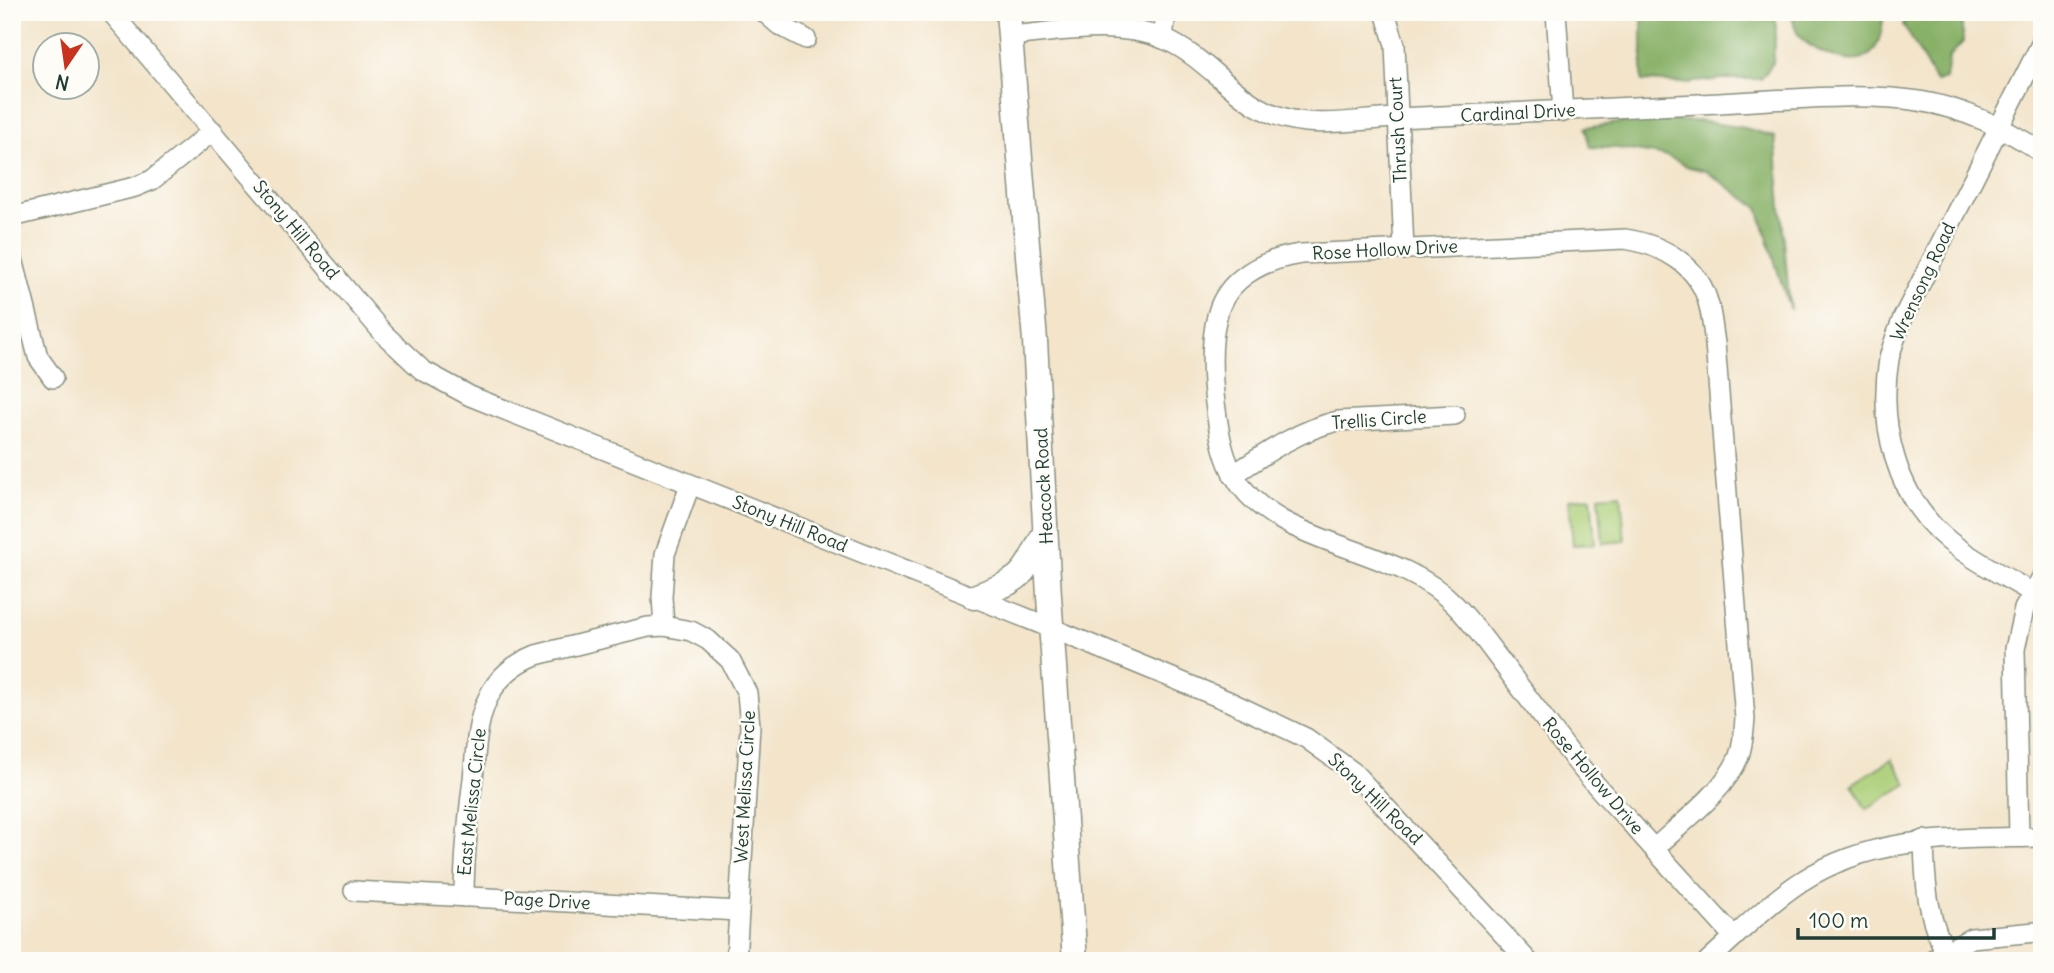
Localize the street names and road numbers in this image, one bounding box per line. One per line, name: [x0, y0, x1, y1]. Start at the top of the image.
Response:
street label: Thrush Court: [1383, 76, 1412, 184]
street label: Cardinal Drive: [1460, 98, 1576, 127]
street label: Stony Hill Road: [248, 175, 345, 284]
street label: Wrensong Road: [1885, 219, 1960, 345]
street label: Rose Hollow Drive: [1312, 234, 1458, 265]
street label: Trellis Circle: [1331, 405, 1427, 434]
street label: Heacock Road: [1029, 427, 1058, 545]
street label: Stony Hill Road: [729, 490, 852, 557]
street label: West Melissa Circle: [729, 710, 760, 864]
street label: Rose Hollow Drive: [1538, 712, 1649, 839]
street label: East Melissa Circle: [452, 727, 491, 877]
street label: Stony Hill Road: [1323, 748, 1428, 850]
street label: Page Drive: [503, 887, 591, 914]

